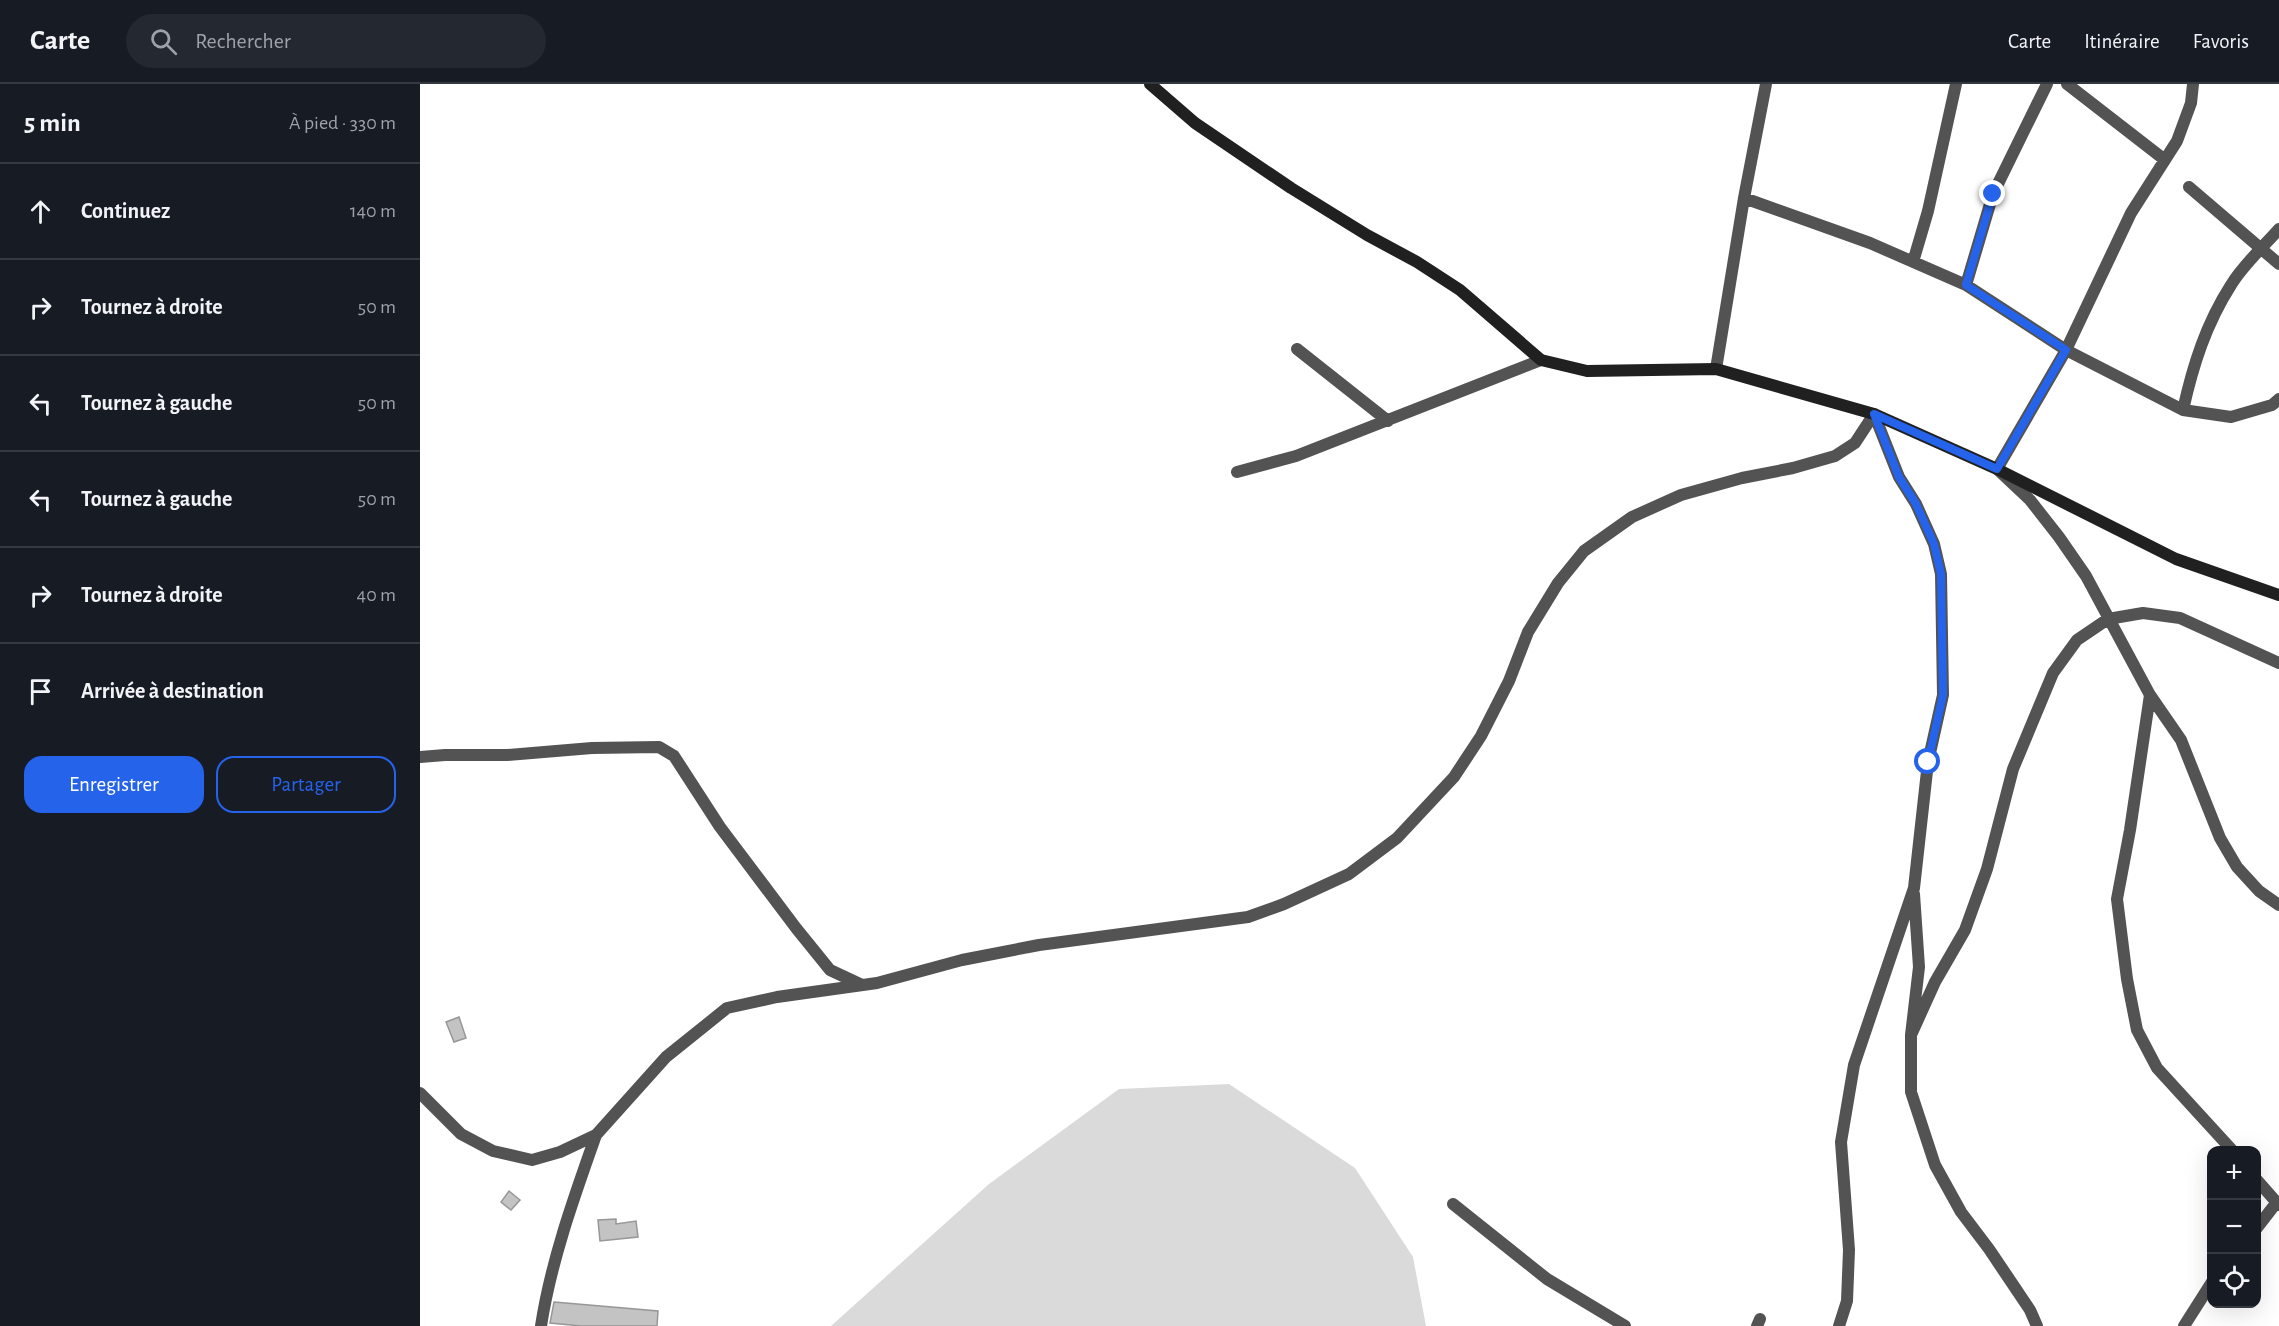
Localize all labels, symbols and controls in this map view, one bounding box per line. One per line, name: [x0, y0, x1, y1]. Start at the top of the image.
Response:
search box: [126, 14, 546, 68]
icon: search: [147, 25, 180, 58]
text: Carte: [30, 27, 90, 55]
text: Rechercher: [195, 30, 291, 52]
text: Carte: [2008, 31, 2051, 52]
text: Itinéraire: [2084, 31, 2160, 52]
text: Favoris: [2193, 31, 2249, 52]
text: 5 min: [24, 110, 81, 136]
text: À pied · 330 m: [289, 113, 396, 133]
route end: [1979, 180, 2005, 206]
icon: ahead: [24, 195, 57, 228]
text: Continuez: [81, 200, 170, 222]
text: 140 m: [350, 201, 396, 221]
icon: right: [24, 291, 57, 324]
text: Tournez à droite: [81, 296, 223, 318]
text: 50 m: [358, 297, 396, 317]
icon: left: [24, 387, 57, 420]
text: Tournez à gauche: [81, 392, 232, 414]
text: 50 m: [358, 393, 396, 413]
icon: left: [24, 483, 57, 516]
text: Tournez à gauche: [81, 488, 232, 510]
text: 50 m: [358, 489, 396, 509]
icon: right: [24, 579, 57, 612]
text: Tournez à droite: [81, 584, 223, 606]
text: 40 m: [357, 585, 396, 605]
icon: arrive: [24, 675, 57, 708]
text: Arrivée à destination: [81, 680, 264, 702]
route start: [1914, 748, 1940, 774]
button: Enregistrer: [24, 756, 204, 813]
button: Partager: [216, 756, 396, 813]
map controls: [2207, 1146, 2261, 1308]
button: +: [2207, 1146, 2261, 1200]
button: −: [2207, 1200, 2261, 1254]
button: locate: [2207, 1254, 2261, 1308]

